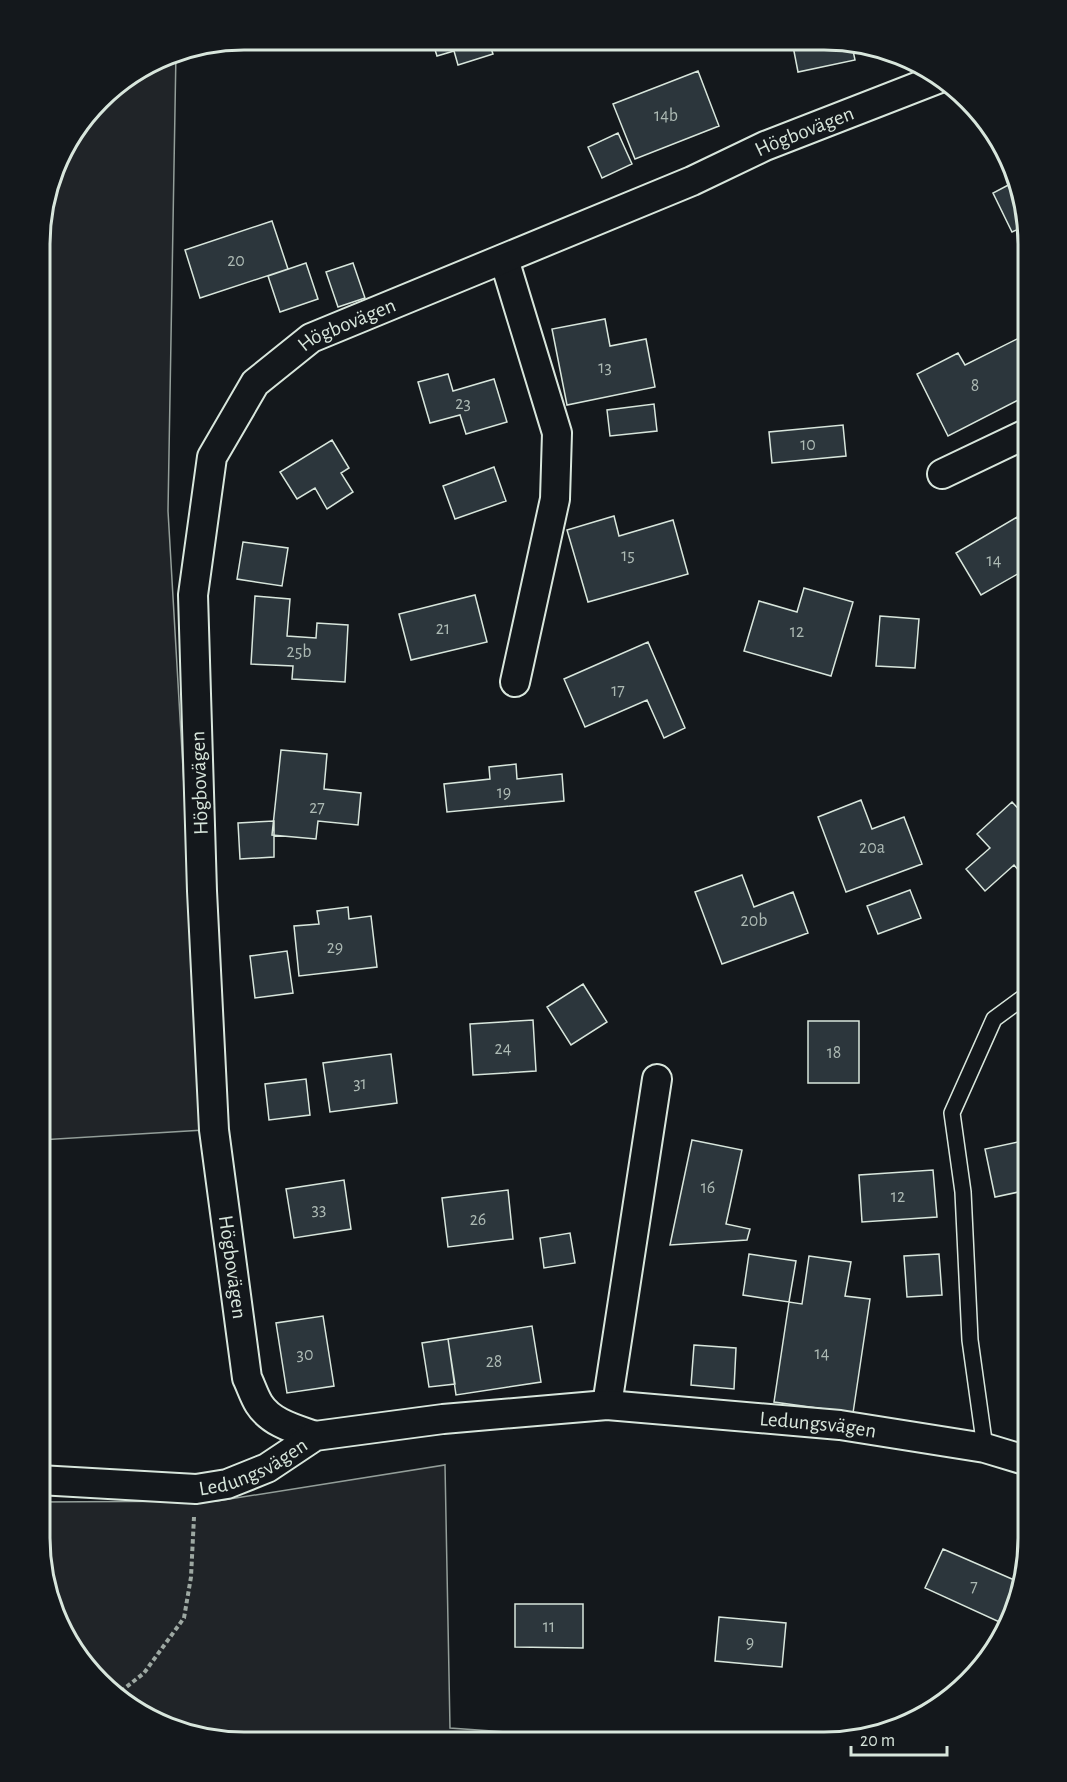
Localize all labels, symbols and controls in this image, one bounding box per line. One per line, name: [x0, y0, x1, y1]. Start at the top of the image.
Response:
street label: Högbovägen: [752, 103, 857, 160]
house number: 14b: [654, 107, 678, 125]
house number: 20: [227, 252, 245, 270]
street label: Högbovägen: [294, 294, 399, 355]
house number: 13: [598, 359, 612, 377]
house number: 8: [971, 377, 979, 395]
house number: 23: [455, 395, 471, 413]
house number: 10: [800, 436, 816, 454]
house number: 15: [621, 547, 635, 565]
house number: 14: [987, 552, 1002, 570]
house number: 21: [436, 620, 450, 638]
house number: 12: [790, 623, 804, 641]
house number: 25b: [287, 643, 311, 661]
house number: 17: [611, 682, 625, 700]
street label: Högbovägen: [187, 730, 212, 835]
house number: 19: [497, 784, 511, 802]
house number: 27: [309, 799, 325, 817]
house number: 20a: [859, 839, 885, 857]
house number: 20b: [741, 912, 767, 930]
house number: 29: [327, 939, 343, 957]
house number: 24: [495, 1040, 512, 1058]
house number: 18: [827, 1044, 841, 1062]
house number: 31: [353, 1075, 367, 1093]
house number: 16: [701, 1179, 715, 1197]
house number: 12: [891, 1188, 905, 1206]
house number: 33: [312, 1201, 326, 1219]
house number: 26: [470, 1211, 486, 1229]
street label: Högbovägen: [215, 1214, 250, 1320]
house number: 14: [815, 1345, 830, 1363]
house number: 30: [297, 1346, 313, 1364]
house number: 28: [486, 1353, 502, 1371]
street label: Ledungsvägen: [759, 1408, 878, 1442]
street label: Ledungsvägen: [197, 1434, 311, 1499]
house number: 7: [970, 1578, 978, 1596]
house number: 11: [543, 1618, 555, 1636]
house number: 9: [746, 1634, 754, 1652]
scale bar: [851, 1719, 947, 1757]
text: 20 m: [860, 1732, 895, 1750]

